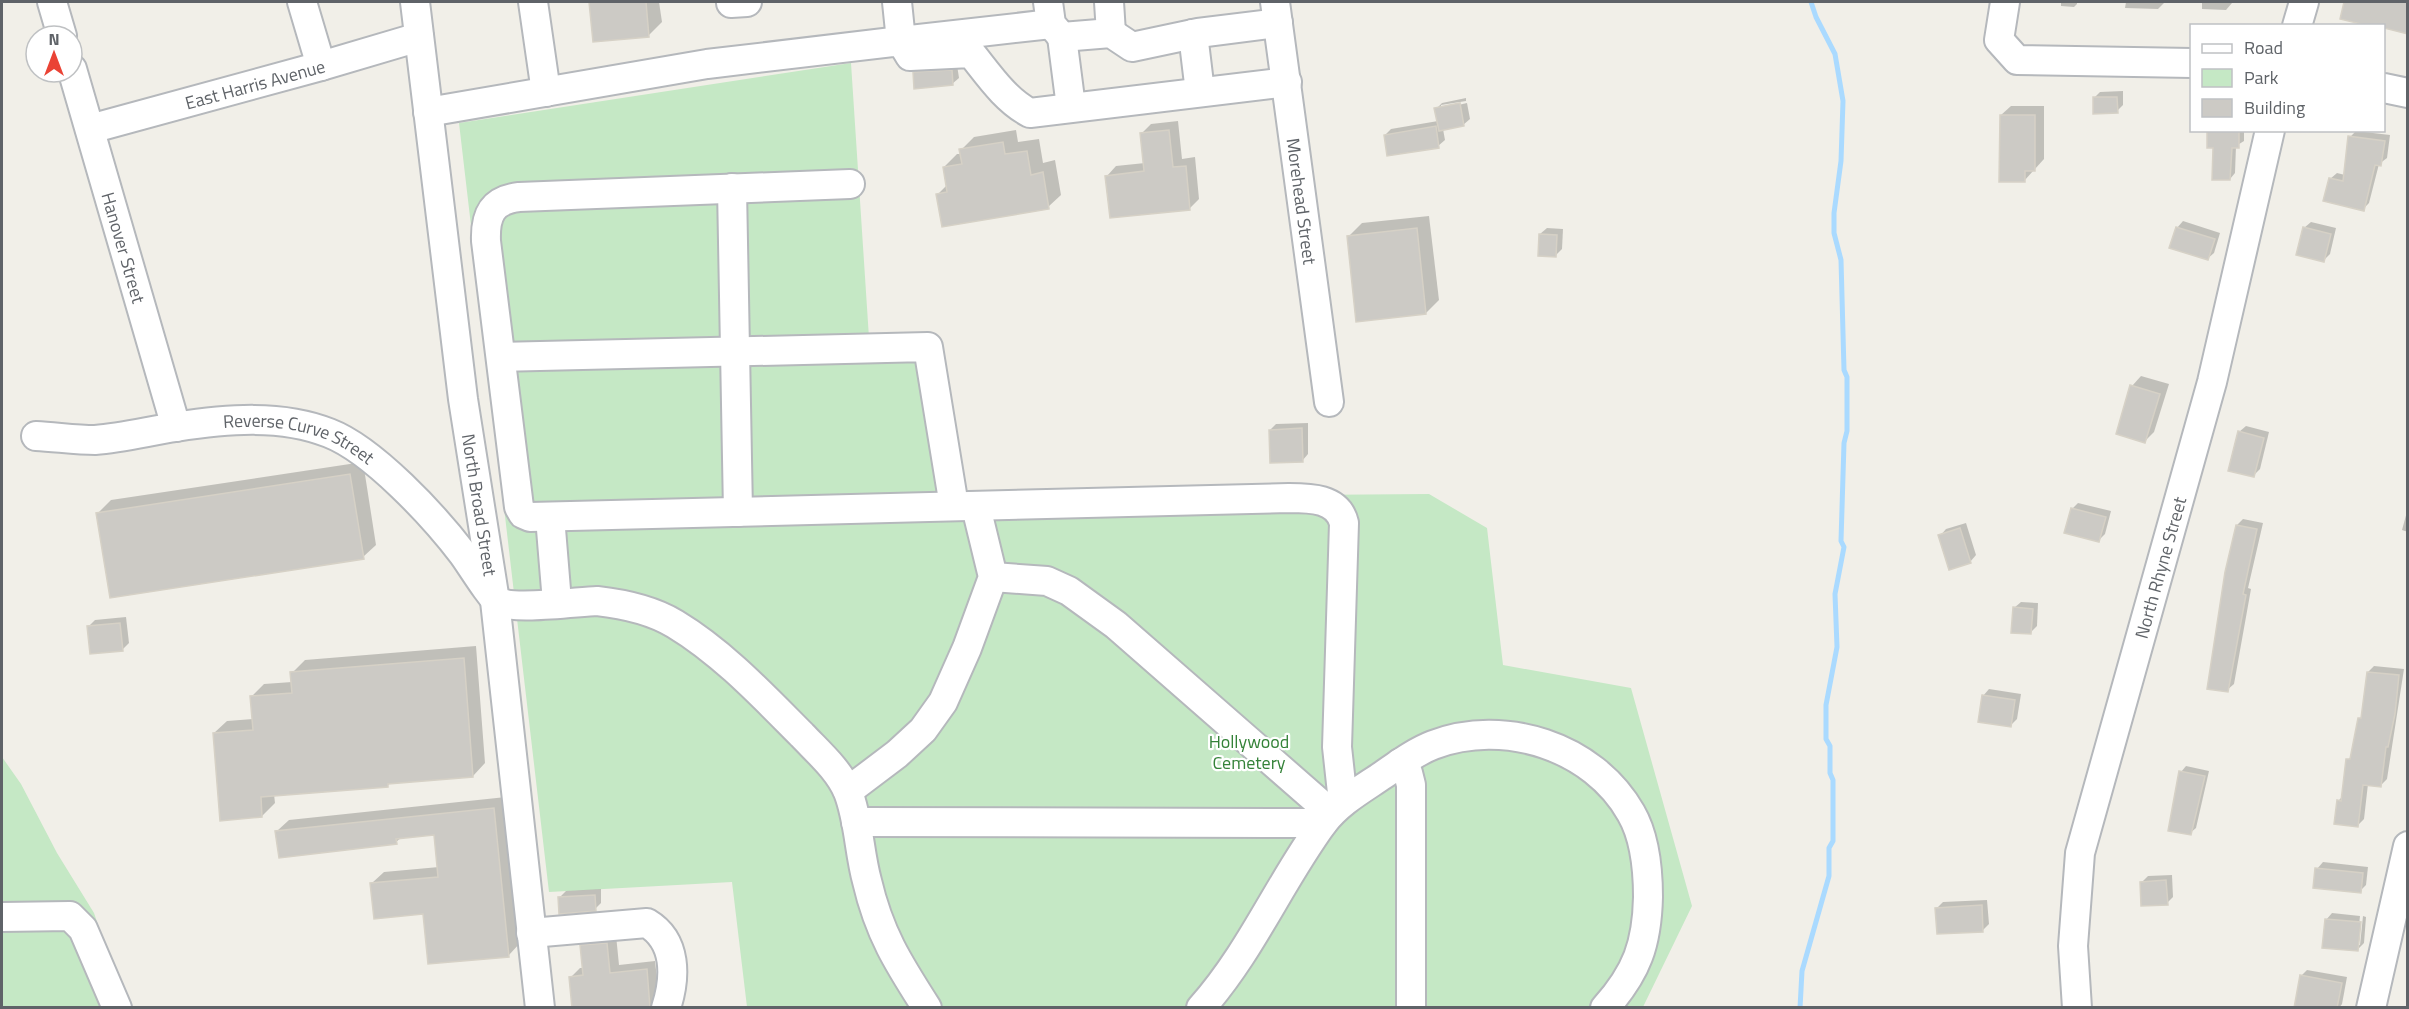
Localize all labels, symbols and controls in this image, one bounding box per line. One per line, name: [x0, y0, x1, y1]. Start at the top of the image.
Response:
north arrow: [24, 24, 84, 84]
legend: [2190, 24, 2385, 132]
text: N: [48, 27, 60, 51]
text: Road: [2244, 34, 2283, 61]
street label: East Harris Avenue: [182, 52, 328, 116]
text: Park: [2244, 64, 2279, 91]
text: Building: [2244, 94, 2305, 121]
street label: Morehead Street: [1280, 136, 1324, 267]
street label: Hanover Street: [95, 189, 153, 307]
street label: Reverse Curve Street: [222, 406, 381, 471]
street label: North Broad Street: [455, 432, 504, 578]
street label: North Rhyne Street: [2127, 493, 2193, 642]
park label: Hollywood Cemetery: [1209, 728, 1289, 776]

